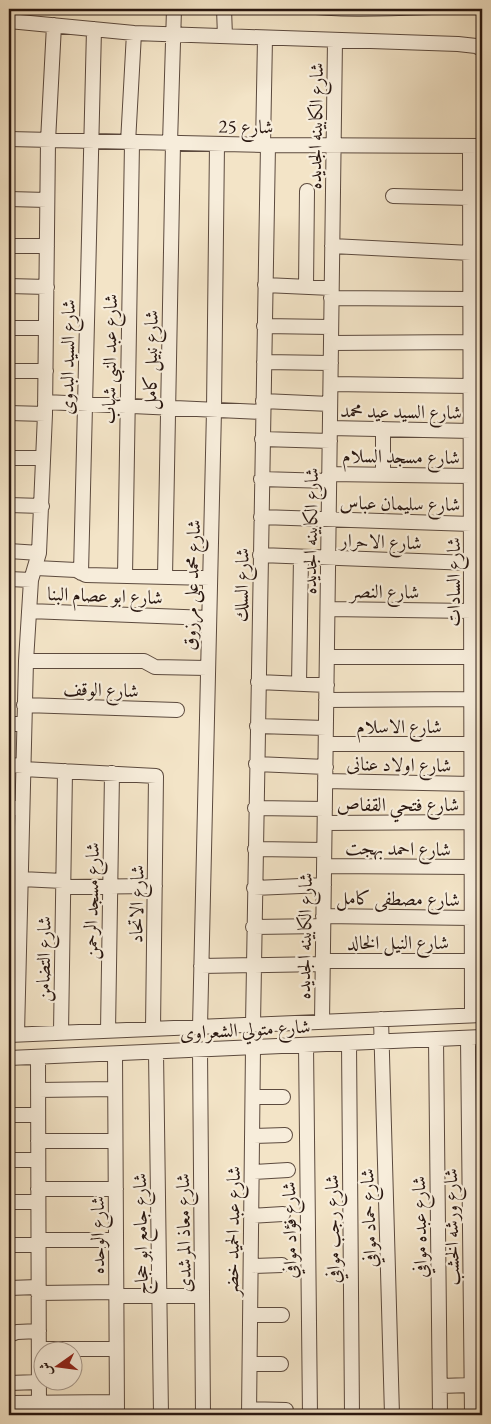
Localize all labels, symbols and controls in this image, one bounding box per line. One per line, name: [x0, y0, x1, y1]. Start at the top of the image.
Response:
street label: شارع الكابينه الجديده: [302, 62, 332, 190]
street label: شارع 25: [218, 114, 274, 142]
street label: شارع عبد النبى شهاب: [96, 294, 126, 424]
street label: شارع السيد البدوى: [54, 299, 84, 415]
street label: شارع نبيل كامل: [137, 310, 167, 410]
street label: شارع السيد عيد محمد: [340, 398, 462, 428]
street label: شارع مسجد السلام: [342, 443, 460, 474]
street label: شارع الكابينه الجديده: [297, 467, 327, 595]
street label: شارع سليمان عباس: [339, 490, 461, 520]
street label: شارع محمد على مرزوق: [177, 519, 209, 651]
street label: شارع الاحرار: [338, 528, 422, 558]
street label: شارع السادات: [441, 537, 469, 627]
street label: شارع السلك: [228, 548, 258, 622]
street label: شارع النصر: [348, 578, 420, 608]
street label: شارع ابو عصام البنا: [47, 581, 163, 614]
street label: شارع الوقف: [63, 676, 139, 706]
street label: شارع الاسلام: [356, 714, 442, 743]
street label: شارع اولاد عنانى: [346, 751, 452, 781]
street label: شارع فتحي القفاص: [337, 792, 459, 823]
street label: شارع احمد بهجت: [345, 835, 451, 865]
street label: شارع مسجد الرحمن: [78, 842, 108, 960]
street label: شارع الاتحاد: [123, 865, 153, 943]
street label: شارع الكابينه الجديده: [291, 872, 321, 1000]
street label: شارع مصطفى كامل: [336, 885, 460, 915]
street label: شارع التضامن: [30, 916, 60, 1002]
street label: شارع النيل الخالد: [347, 930, 449, 958]
street label: شارع متولي الشعراوى: [179, 1014, 311, 1048]
street label: شارع عبد الحميد خضر: [219, 1166, 249, 1298]
street label: شارع حماد موافي: [354, 1168, 386, 1268]
street label: شارع ورشه الخشب: [438, 1168, 468, 1286]
street label: شارع جامع ابو حجاج: [127, 1173, 159, 1295]
street label: شارع معاذ المرشدى: [170, 1173, 200, 1293]
street label: شارع رجب موافي: [319, 1174, 349, 1284]
street label: شارع عبده موافي: [406, 1176, 436, 1278]
street label: شارع فؤاد موافي: [276, 1181, 306, 1279]
street label: شارع الوحده: [85, 1196, 113, 1274]
north arrow: [32, 1342, 82, 1392]
text: ش: [35, 1360, 56, 1378]

